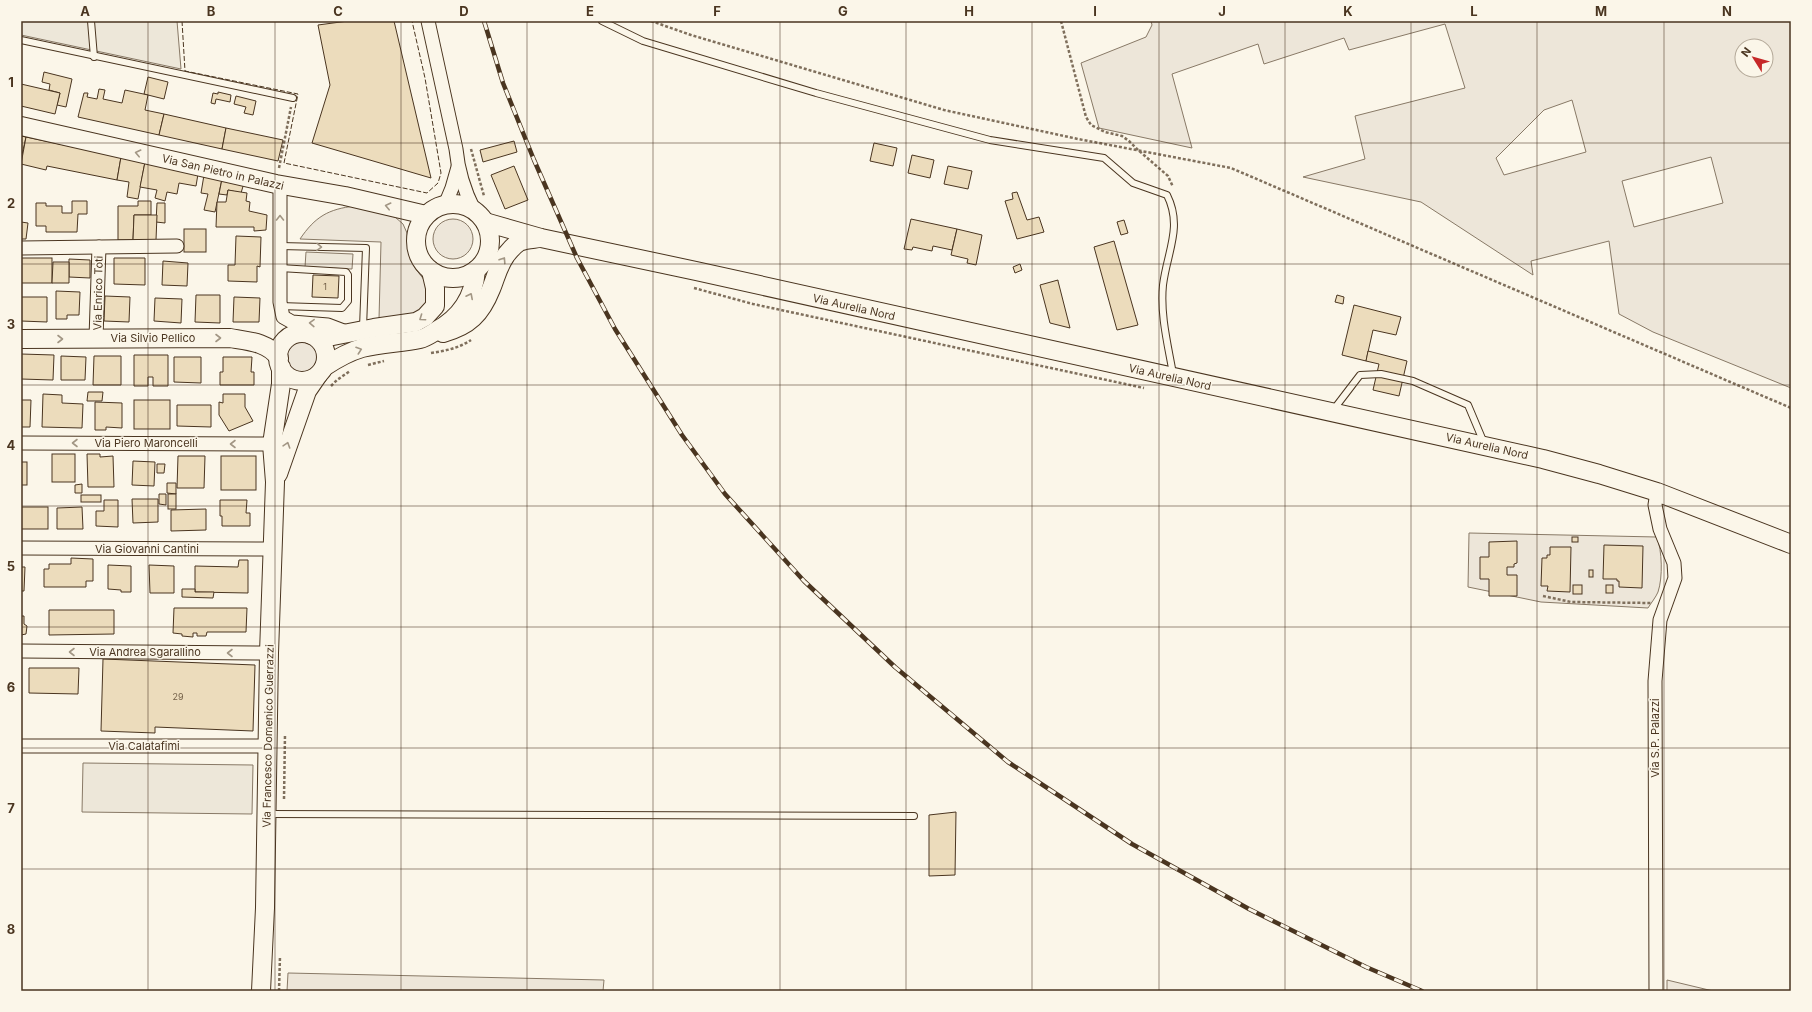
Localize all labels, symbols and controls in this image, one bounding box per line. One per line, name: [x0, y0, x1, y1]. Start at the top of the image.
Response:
text: A: [80, 3, 90, 19]
text: B: [207, 3, 216, 19]
text: C: [333, 3, 343, 19]
text: D: [459, 3, 469, 19]
text: E: [586, 3, 594, 19]
text: F: [713, 3, 721, 19]
text: G: [838, 3, 848, 19]
text: H: [964, 3, 974, 19]
text: I: [1093, 3, 1097, 19]
text: J: [1218, 3, 1226, 19]
text: K: [1343, 3, 1353, 19]
text: L: [1470, 3, 1478, 19]
text: M: [1595, 3, 1607, 19]
text: N: [1722, 3, 1732, 19]
north arrow: [1734, 38, 1774, 78]
text: N: [1738, 44, 1754, 60]
text: 1: [8, 74, 14, 90]
one-way arrow: [135, 149, 141, 157]
street label: Via San Pietro in Palazzi: [161, 151, 285, 193]
text: 2: [7, 195, 15, 211]
one-way arrow: [385, 203, 392, 211]
one-way arrow: [276, 215, 284, 221]
one-way arrow: [316, 243, 322, 251]
street label: Via Enrico Toti: [90, 256, 106, 330]
one-way arrow: [499, 257, 506, 264]
house number: 1: [323, 281, 327, 292]
street label: Via Aurelia Nord: [811, 291, 897, 323]
one-way arrow: [465, 293, 473, 301]
one-way arrow: [420, 313, 427, 320]
text: 3: [7, 316, 15, 332]
one-way arrow: [309, 319, 315, 327]
street label: Via Silvio Pellico: [111, 331, 196, 345]
one-way arrow: [215, 334, 221, 342]
one-way arrow: [57, 335, 63, 343]
one-way arrow: [355, 346, 362, 354]
street label: Via Aurelia Nord: [1127, 361, 1213, 393]
street label: Via Aurelia Nord: [1444, 430, 1530, 462]
street label: Via Piero Maroncelli: [94, 436, 198, 450]
text: 4: [7, 437, 16, 453]
one-way arrow: [72, 439, 78, 447]
one-way arrow: [230, 440, 236, 448]
one-way arrow: [282, 441, 291, 448]
street label: Via Giovanni Cantini: [95, 542, 199, 556]
text: 5: [7, 558, 15, 574]
street label: Via Francesco Domenico Guerrazzi: [259, 644, 277, 828]
street label: Via Andrea Sgarallino: [89, 645, 201, 659]
one-way arrow: [69, 648, 75, 656]
one-way arrow: [227, 649, 233, 657]
text: 6: [7, 679, 15, 695]
house number: 29: [172, 691, 184, 702]
street label: Via S.P. Palazzi: [1648, 698, 1662, 778]
street label: Via Calatafimi: [108, 739, 180, 753]
text: 7: [7, 800, 15, 816]
text: 8: [7, 921, 15, 937]

